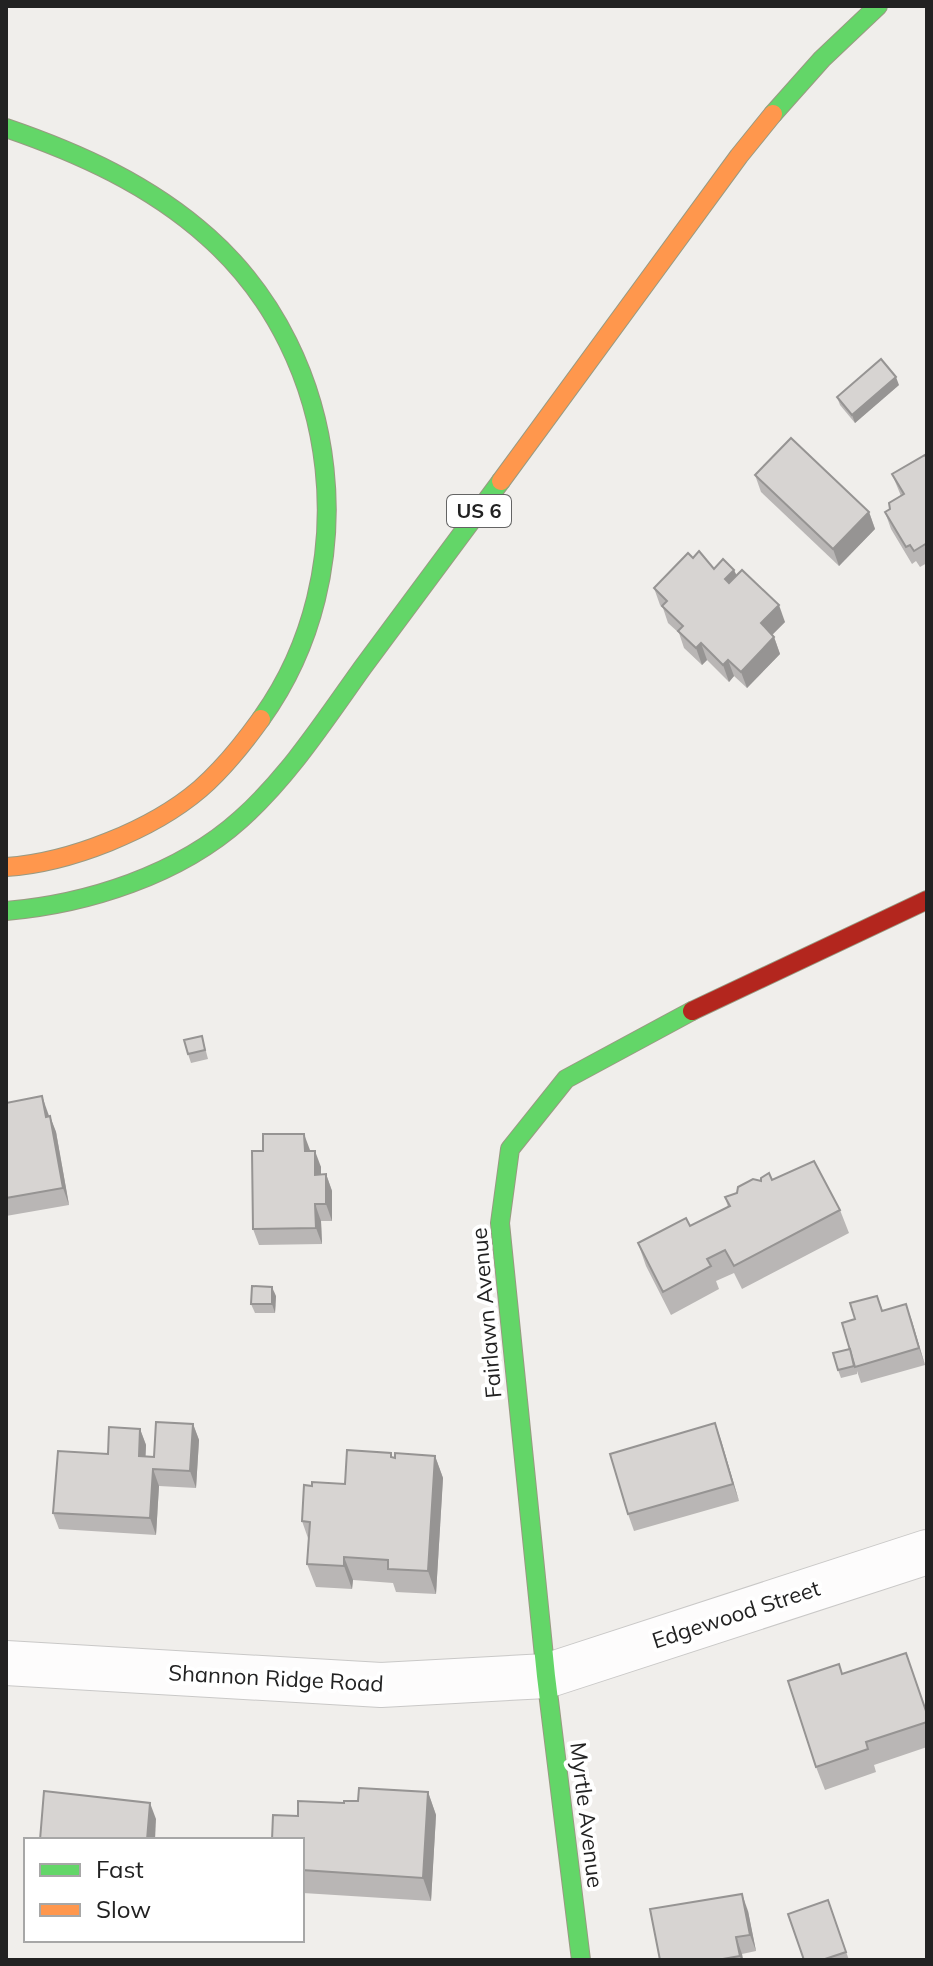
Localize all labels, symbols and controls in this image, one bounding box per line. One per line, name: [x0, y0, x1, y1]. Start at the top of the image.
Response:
road number: US 6: [447, 495, 511, 527]
street label: Fairlawn Avenue: [465, 1227, 507, 1399]
street label: Edgewood Street: [648, 1574, 824, 1654]
street label: Shannon Ridge Road: [168, 1658, 384, 1698]
street label: Myrtle Avenue: [564, 1741, 610, 1889]
legend: [24, 1838, 304, 1942]
text: Fast: [96, 1854, 144, 1884]
text: Slow: [96, 1894, 151, 1924]

